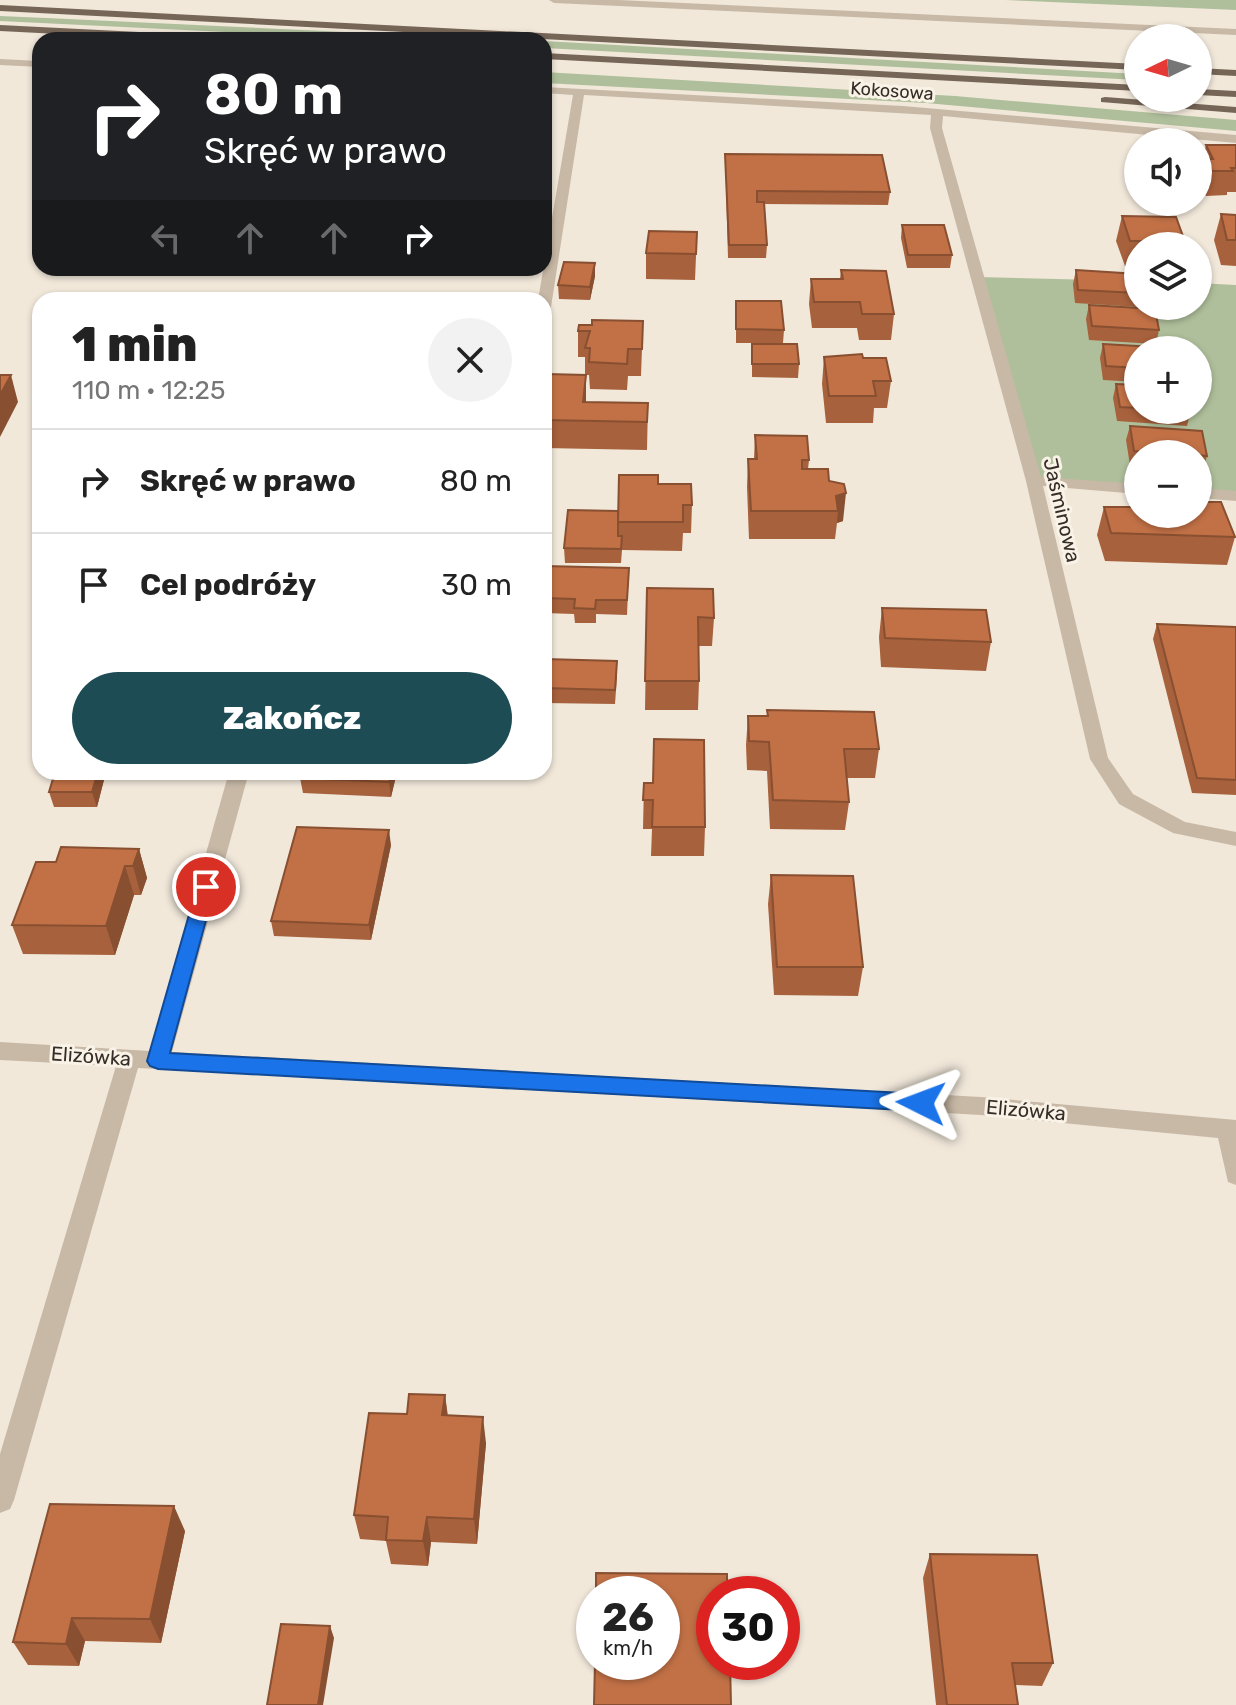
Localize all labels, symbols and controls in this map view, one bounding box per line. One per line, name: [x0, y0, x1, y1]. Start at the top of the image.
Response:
north arrow: [1124, 24, 1212, 112]
map controls: [1124, 24, 1212, 528]
text: 80 m: [204, 62, 343, 128]
icon: right: [72, 64, 176, 168]
street label: Kokosowa: [850, 77, 934, 105]
button: sound: [1124, 128, 1212, 216]
text: Skręć w prawo: [204, 129, 447, 172]
icon: left: [144, 216, 188, 260]
icon: ahead: [228, 216, 272, 260]
icon: ahead: [312, 216, 356, 260]
icon: right: [396, 216, 440, 260]
button: layers: [1124, 232, 1212, 320]
text: 1 min: [72, 316, 198, 373]
button: close: [428, 318, 512, 402]
button: +: [1124, 336, 1212, 424]
text: 110 m · 12:25: [72, 375, 225, 406]
button: −: [1124, 440, 1212, 528]
street label: Jaśminowa: [1038, 455, 1086, 565]
icon: right: [72, 459, 116, 503]
text: Skręć w prawo: [140, 463, 356, 499]
text: 80 m: [440, 463, 512, 499]
icon: arrive: [72, 563, 116, 607]
text: Cel podróży: [140, 567, 316, 603]
text: 30 m: [441, 567, 512, 603]
button: Zakończ: [72, 672, 512, 764]
pin: [172, 853, 240, 921]
icon: arrive: [184, 865, 228, 909]
street label: Elizówka: [50, 1041, 132, 1071]
position arrow: [879, 1061, 963, 1145]
street label: Elizówka: [985, 1095, 1067, 1125]
speed limit sign: 30: [696, 1576, 800, 1680]
text: 26: [602, 1594, 654, 1641]
text: km/h: [603, 1636, 653, 1660]

